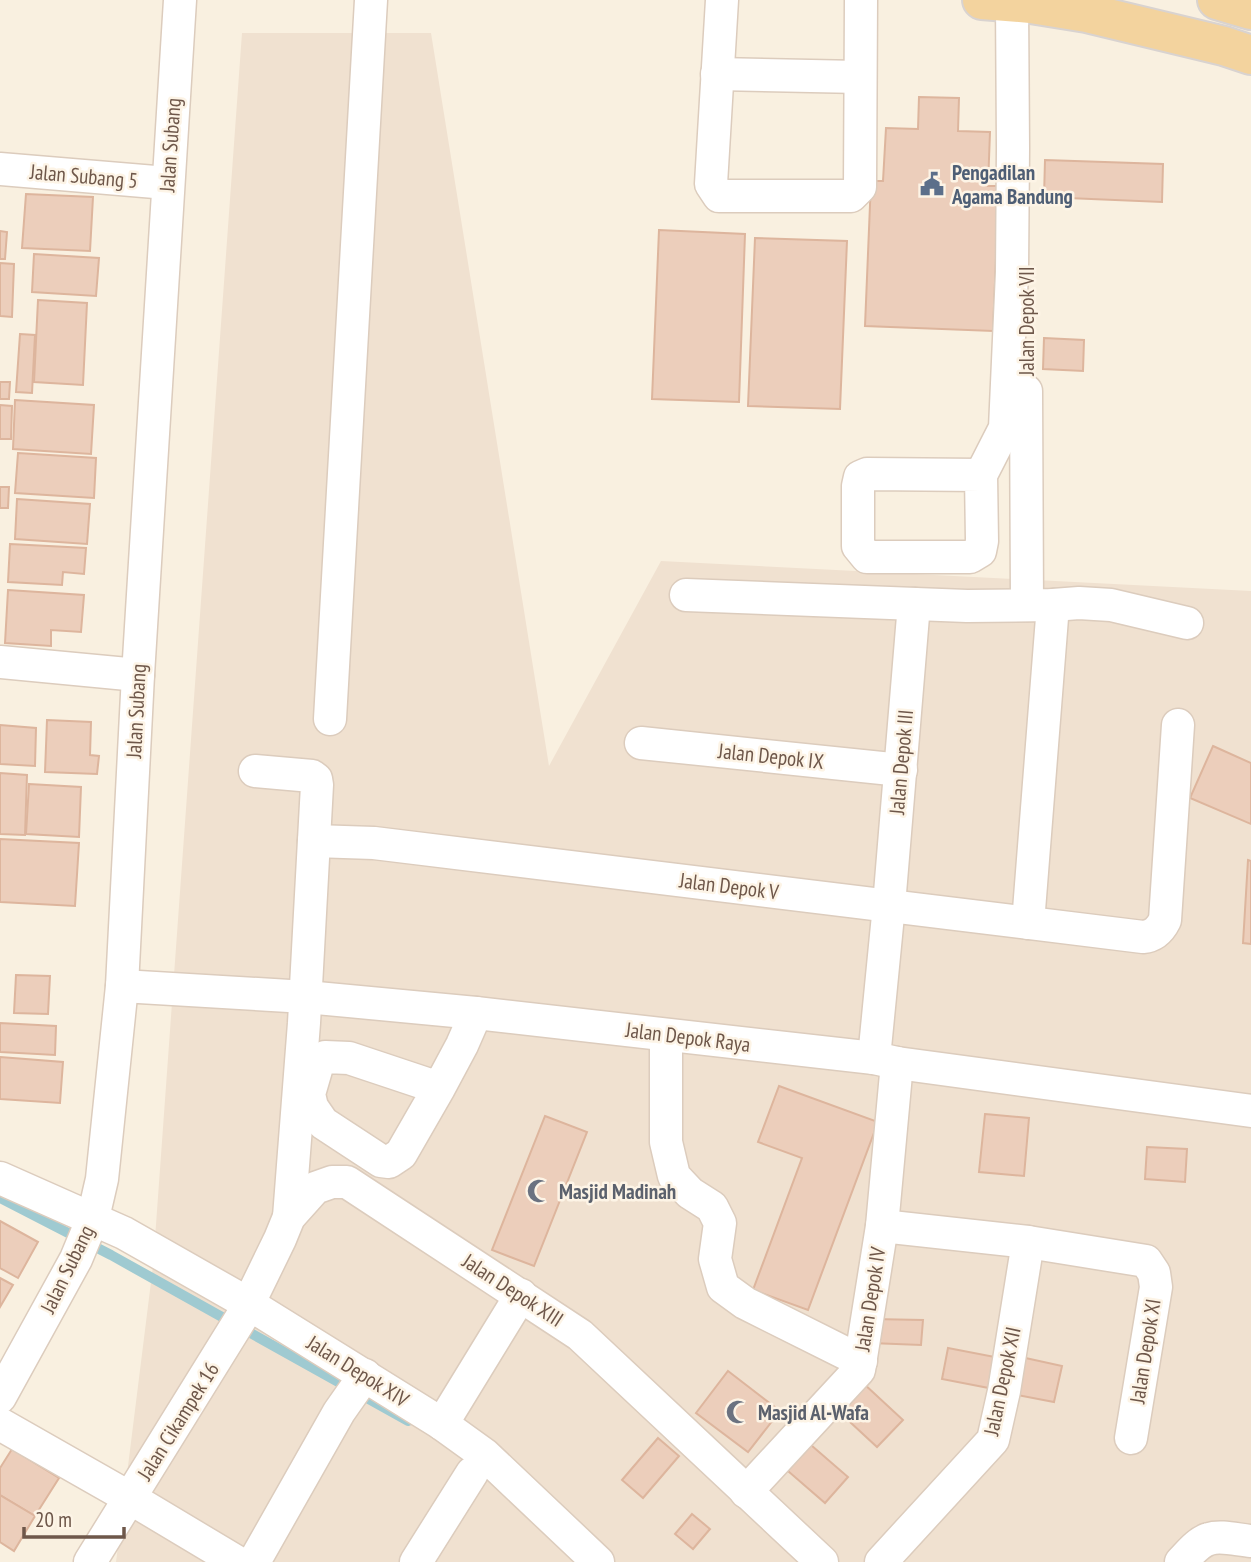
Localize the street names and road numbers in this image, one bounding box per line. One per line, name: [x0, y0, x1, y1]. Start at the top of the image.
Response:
street label: Jalan Subang: [153, 97, 187, 194]
street label: Jalan Subang 5: [28, 158, 139, 194]
street label: Jalan Depok VII: [1013, 266, 1040, 377]
street label: Jalan Subang: [120, 663, 152, 760]
street label: Jalan Depok III: [883, 708, 919, 817]
street label: Jalan Depok IX: [716, 737, 826, 775]
street label: Jalan Depok V: [677, 866, 780, 906]
street label: Jalan Depok Raya: [623, 1016, 752, 1058]
street label: Jalan Subang: [34, 1221, 100, 1318]
street label: Jalan Depok IV: [848, 1245, 892, 1354]
street label: Jalan Depok XIII: [457, 1247, 569, 1333]
street label: Jalan Depok XI: [1123, 1297, 1167, 1406]
street label: Jalan Depok XII: [977, 1324, 1027, 1439]
street label: Jalan Depok XIV: [301, 1329, 414, 1413]
street label: Jalan Cikampek 16: [131, 1357, 225, 1486]

